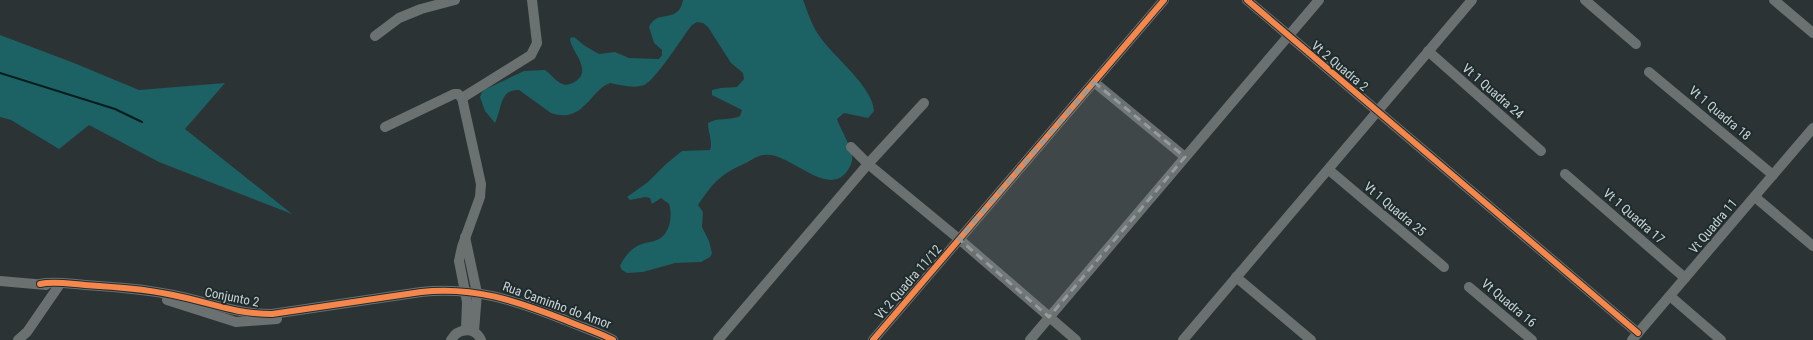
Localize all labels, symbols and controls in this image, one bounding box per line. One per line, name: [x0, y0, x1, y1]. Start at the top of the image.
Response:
street label: Vt 2 Quadra 2: [1309, 38, 1371, 94]
street label: Vt 1 Quadra 24: [1459, 60, 1527, 122]
street label: Vt 1 Quadra 18: [1686, 83, 1754, 143]
street label: Vt 1 Quadra 25: [1361, 179, 1429, 239]
street label: Vt 1 Quadra 17: [1600, 185, 1668, 247]
street label: Vt Quadra 11: [1686, 196, 1740, 256]
street label: Vt 2 Quadra 11/12: [872, 242, 944, 322]
street label: Vt Quadra 16: [1479, 276, 1539, 330]
street label: Rua Caminho do Amor: [501, 278, 613, 332]
street label: Conjunto 2: [203, 284, 261, 310]

